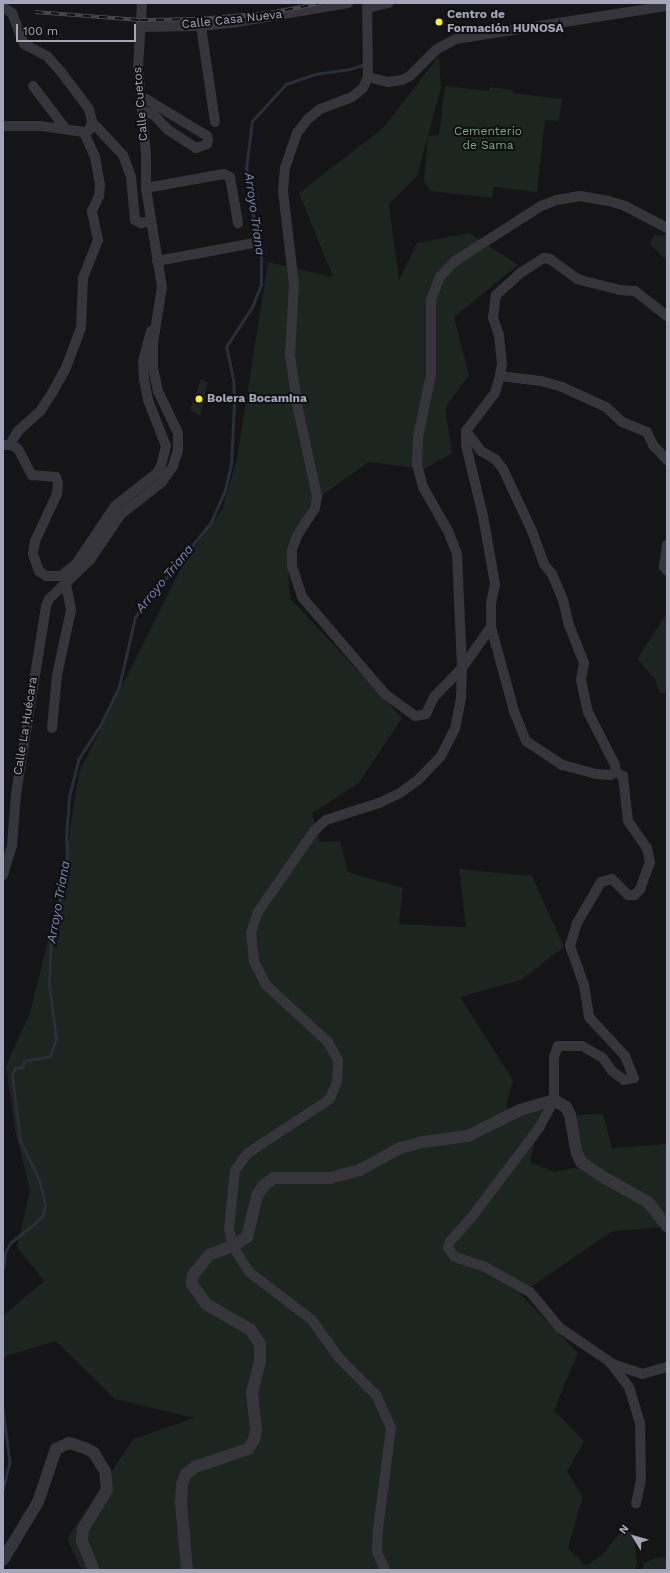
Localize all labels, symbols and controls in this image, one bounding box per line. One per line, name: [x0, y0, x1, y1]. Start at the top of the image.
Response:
street label: Calle Casa Nueva: [181, 8, 283, 32]
place label: Centro de Formación HUNOSA: [447, 8, 564, 36]
scale bar: [18, 16, 138, 42]
marker: Centro de Formación HUNOSA: [434, 17, 444, 27]
text: 100 m: [23, 24, 58, 38]
street label: Calle Cuetos: [131, 66, 151, 142]
park label: Cementerio de Sama: [454, 125, 522, 153]
water label: Arroyo Triana: [240, 172, 268, 256]
place label: Bolera Bocamina: [207, 392, 307, 406]
marker: Bolera Bocamina: [194, 394, 204, 404]
water label: Arroyo Triana: [133, 542, 197, 616]
street label: Calle La Ḥuécara: [11, 676, 41, 776]
water label: Arroyo Triana: [44, 860, 74, 944]
north arrow: [614, 1517, 654, 1557]
text: N: [616, 1522, 632, 1537]

